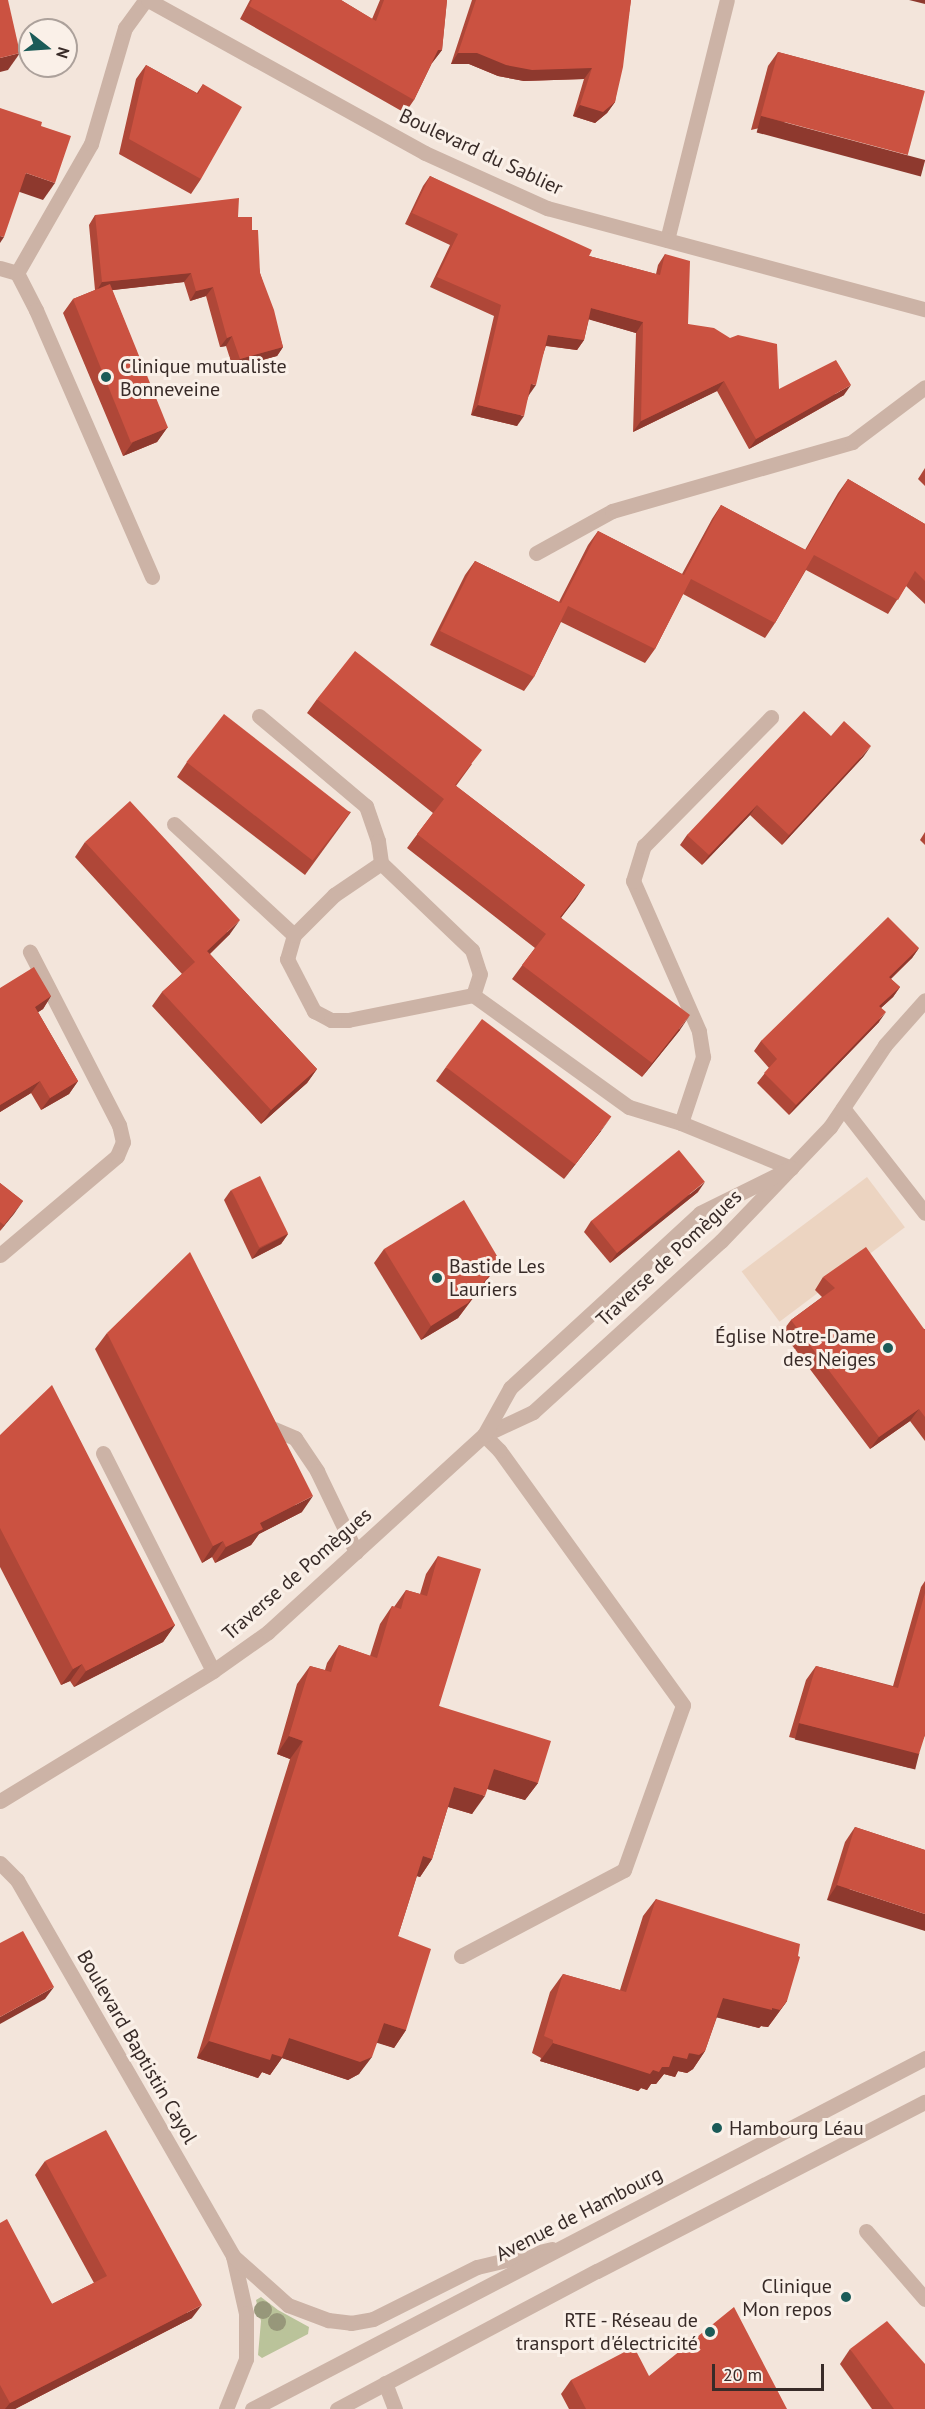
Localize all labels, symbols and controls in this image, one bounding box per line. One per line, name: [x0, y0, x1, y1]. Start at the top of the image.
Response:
north arrow: [18, 18, 78, 78]
text: N: [52, 45, 74, 61]
street label: Boulevard du Sablier: [395, 104, 567, 200]
place label: Clinique mutualiste Bonneveine: [120, 354, 287, 401]
marker: Clinique mutualiste Bonneveine: [97, 368, 115, 386]
street label: Traverse de Pomègues: [591, 1185, 747, 1331]
place label: Bastide Les Lauriers: [449, 1254, 545, 1301]
marker: Bastide Les Lauriers: [430, 1271, 444, 1285]
place label: Église Notre-Dame des Neiges: [715, 1324, 876, 1371]
marker: Église Notre-Dame des Neiges: [881, 1341, 895, 1355]
street label: Traverse de Pomègues: [218, 1503, 376, 1645]
street label: Boulevard Baptistin Cayol: [72, 1946, 202, 2148]
place label: Hambourg Léau: [729, 2116, 864, 2140]
marker: Hambourg Léau: [710, 2121, 724, 2135]
street label: Avenue de Hambourg: [492, 2162, 666, 2266]
place label: Clinique Mon repos: [742, 2274, 832, 2321]
marker: Clinique Mon repos: [837, 2288, 855, 2306]
place label: RTE - Réseau de transport d'électricité: [516, 2308, 698, 2355]
marker: RTE - Réseau de transport d'électricité: [703, 2325, 717, 2339]
scale bar: [715, 2352, 828, 2390]
text: 20 m: [723, 2363, 762, 2386]

